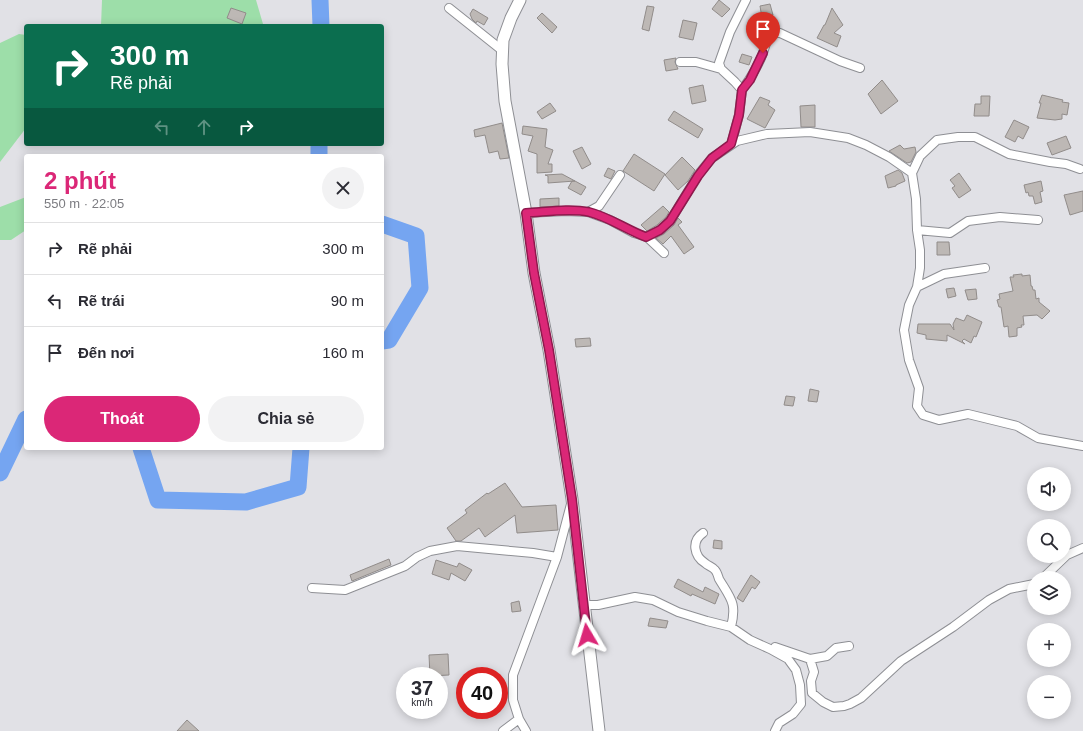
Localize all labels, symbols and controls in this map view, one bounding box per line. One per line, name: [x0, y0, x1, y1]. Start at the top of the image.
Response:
pin: [746, 12, 780, 53]
icon: arrive: [752, 18, 774, 40]
icon: right: [44, 40, 96, 92]
text: 300 m: [110, 40, 189, 71]
text: Rẽ phải: [110, 73, 172, 93]
icon: left: [151, 116, 173, 138]
icon: ahead: [193, 116, 215, 138]
icon: right: [235, 116, 257, 138]
text: 2 phút: [44, 167, 116, 194]
button: close: [322, 167, 364, 209]
text: 550 m · 22:05: [44, 196, 124, 211]
icon: right: [44, 238, 66, 260]
text: Rẽ phải: [78, 240, 132, 257]
text: 300 m: [322, 240, 364, 257]
icon: left: [44, 290, 66, 312]
text: Rẽ trái: [78, 292, 125, 309]
text: 90 m: [331, 292, 364, 309]
icon: arrive: [44, 342, 66, 364]
text: Đến nơi: [78, 344, 135, 361]
text: 160 m: [322, 344, 364, 361]
button: Thoát: [44, 396, 200, 442]
button: Chia sẻ: [208, 396, 364, 442]
map controls: [1027, 467, 1071, 719]
button: sound: [1027, 467, 1071, 511]
button: search: [1027, 519, 1071, 563]
button: layers: [1027, 571, 1071, 615]
position arrow: [566, 614, 608, 656]
button: +: [1027, 623, 1071, 667]
speed limit sign: 40: [456, 667, 508, 719]
button: −: [1027, 675, 1071, 719]
text: 37: [411, 677, 433, 699]
text: km/h: [411, 697, 433, 708]

